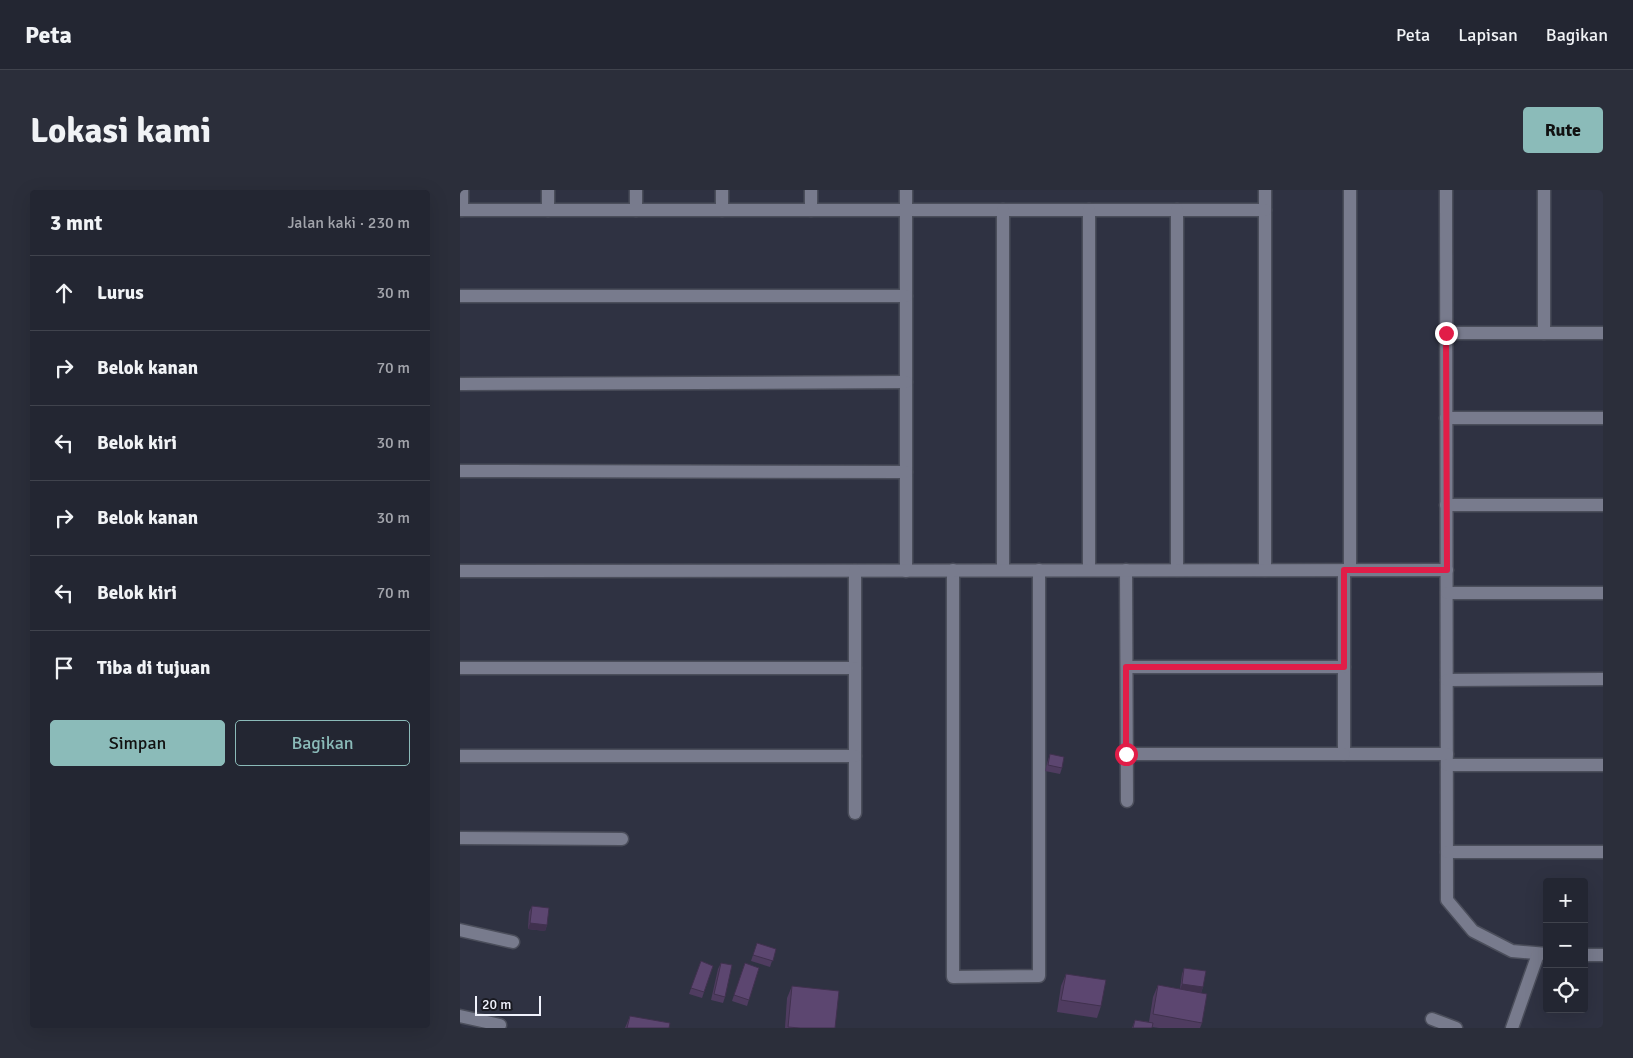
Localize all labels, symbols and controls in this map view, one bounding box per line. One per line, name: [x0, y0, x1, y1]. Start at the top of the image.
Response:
text: Peta: [25, 20, 72, 50]
text: Peta: [1396, 24, 1430, 46]
text: Lapisan: [1458, 24, 1518, 46]
text: Bagikan: [1546, 24, 1608, 46]
button: Rute: [1523, 107, 1603, 153]
text: Lokasi kami: [30, 109, 211, 152]
text: 3 mnt: [50, 210, 102, 236]
text: Jalan kaki · 230 m: [288, 213, 410, 233]
icon: ahead: [50, 279, 78, 307]
text: Lurus: [97, 281, 144, 305]
text: 30 m: [376, 283, 410, 303]
route end: [1435, 322, 1458, 345]
icon: right: [50, 354, 78, 382]
text: Belok kanan: [97, 356, 198, 380]
text: 70 m: [376, 358, 410, 378]
icon: left: [50, 429, 78, 457]
text: Belok kiri: [97, 431, 177, 455]
text: 30 m: [376, 433, 410, 453]
icon: right: [50, 504, 78, 532]
text: Belok kanan: [97, 506, 198, 530]
text: 30 m: [376, 508, 410, 528]
icon: left: [50, 579, 78, 607]
text: Belok kiri: [97, 581, 177, 605]
text: 70 m: [376, 583, 410, 603]
icon: arrive: [50, 654, 78, 682]
text: Tiba di tujuan: [97, 656, 210, 680]
button: Simpan: [50, 720, 225, 766]
button: Bagikan: [235, 720, 410, 766]
route start: [1115, 743, 1138, 766]
map controls: [1543, 878, 1588, 1013]
button: +: [1543, 878, 1588, 923]
button: −: [1543, 923, 1588, 968]
button: locate: [1543, 968, 1588, 1013]
scale bar: [475, 993, 541, 1016]
text: 20 m: [482, 996, 511, 1013]

